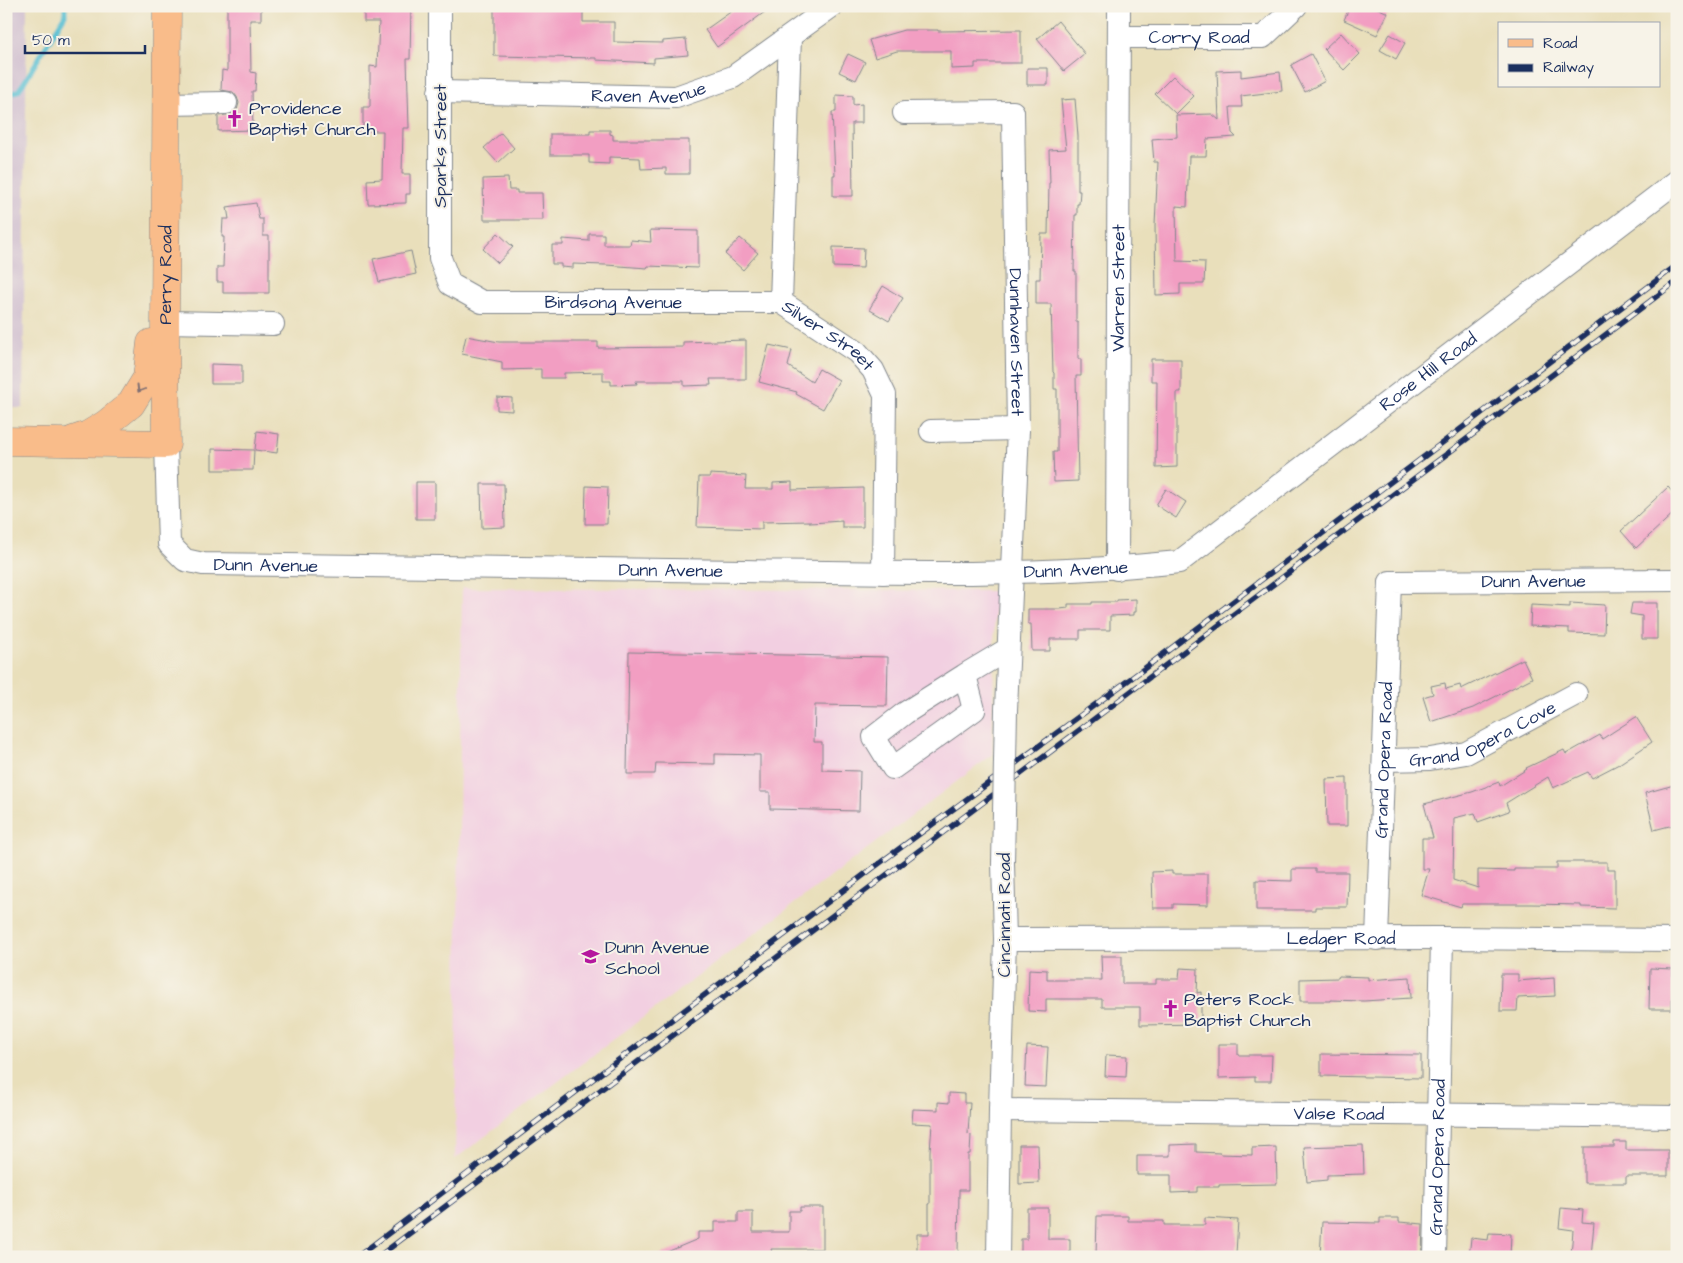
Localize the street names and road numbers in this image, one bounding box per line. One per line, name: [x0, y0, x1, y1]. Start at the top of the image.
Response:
street label: Corry Road: [1148, 25, 1250, 51]
street label: Raven Avenue: [591, 75, 710, 110]
street label: Sparks Street: [428, 84, 453, 208]
street label: Warren Street: [1105, 223, 1131, 352]
street label: Perry Road: [152, 225, 179, 325]
street label: Dunnhaven Street: [1003, 268, 1030, 417]
street label: Birdsong Avenue: [544, 290, 683, 316]
street label: Silver Street: [777, 293, 881, 377]
street label: Rose Hill Road: [1374, 326, 1482, 417]
street label: Dunn Avenue: [213, 552, 319, 578]
street label: Dunn Avenue: [1023, 554, 1129, 584]
street label: Dunn Avenue: [618, 557, 724, 583]
street label: Dunn Avenue: [1481, 568, 1586, 594]
street label: Grand Opera Road: [1368, 681, 1399, 839]
street label: Grand Opera Cove: [1409, 695, 1560, 772]
street label: Cincinnati Road: [992, 853, 1017, 977]
street label: Ledger Road: [1286, 926, 1396, 952]
street label: Grand Opera Road: [1423, 1078, 1451, 1236]
street label: Valse Road: [1294, 1101, 1384, 1126]

